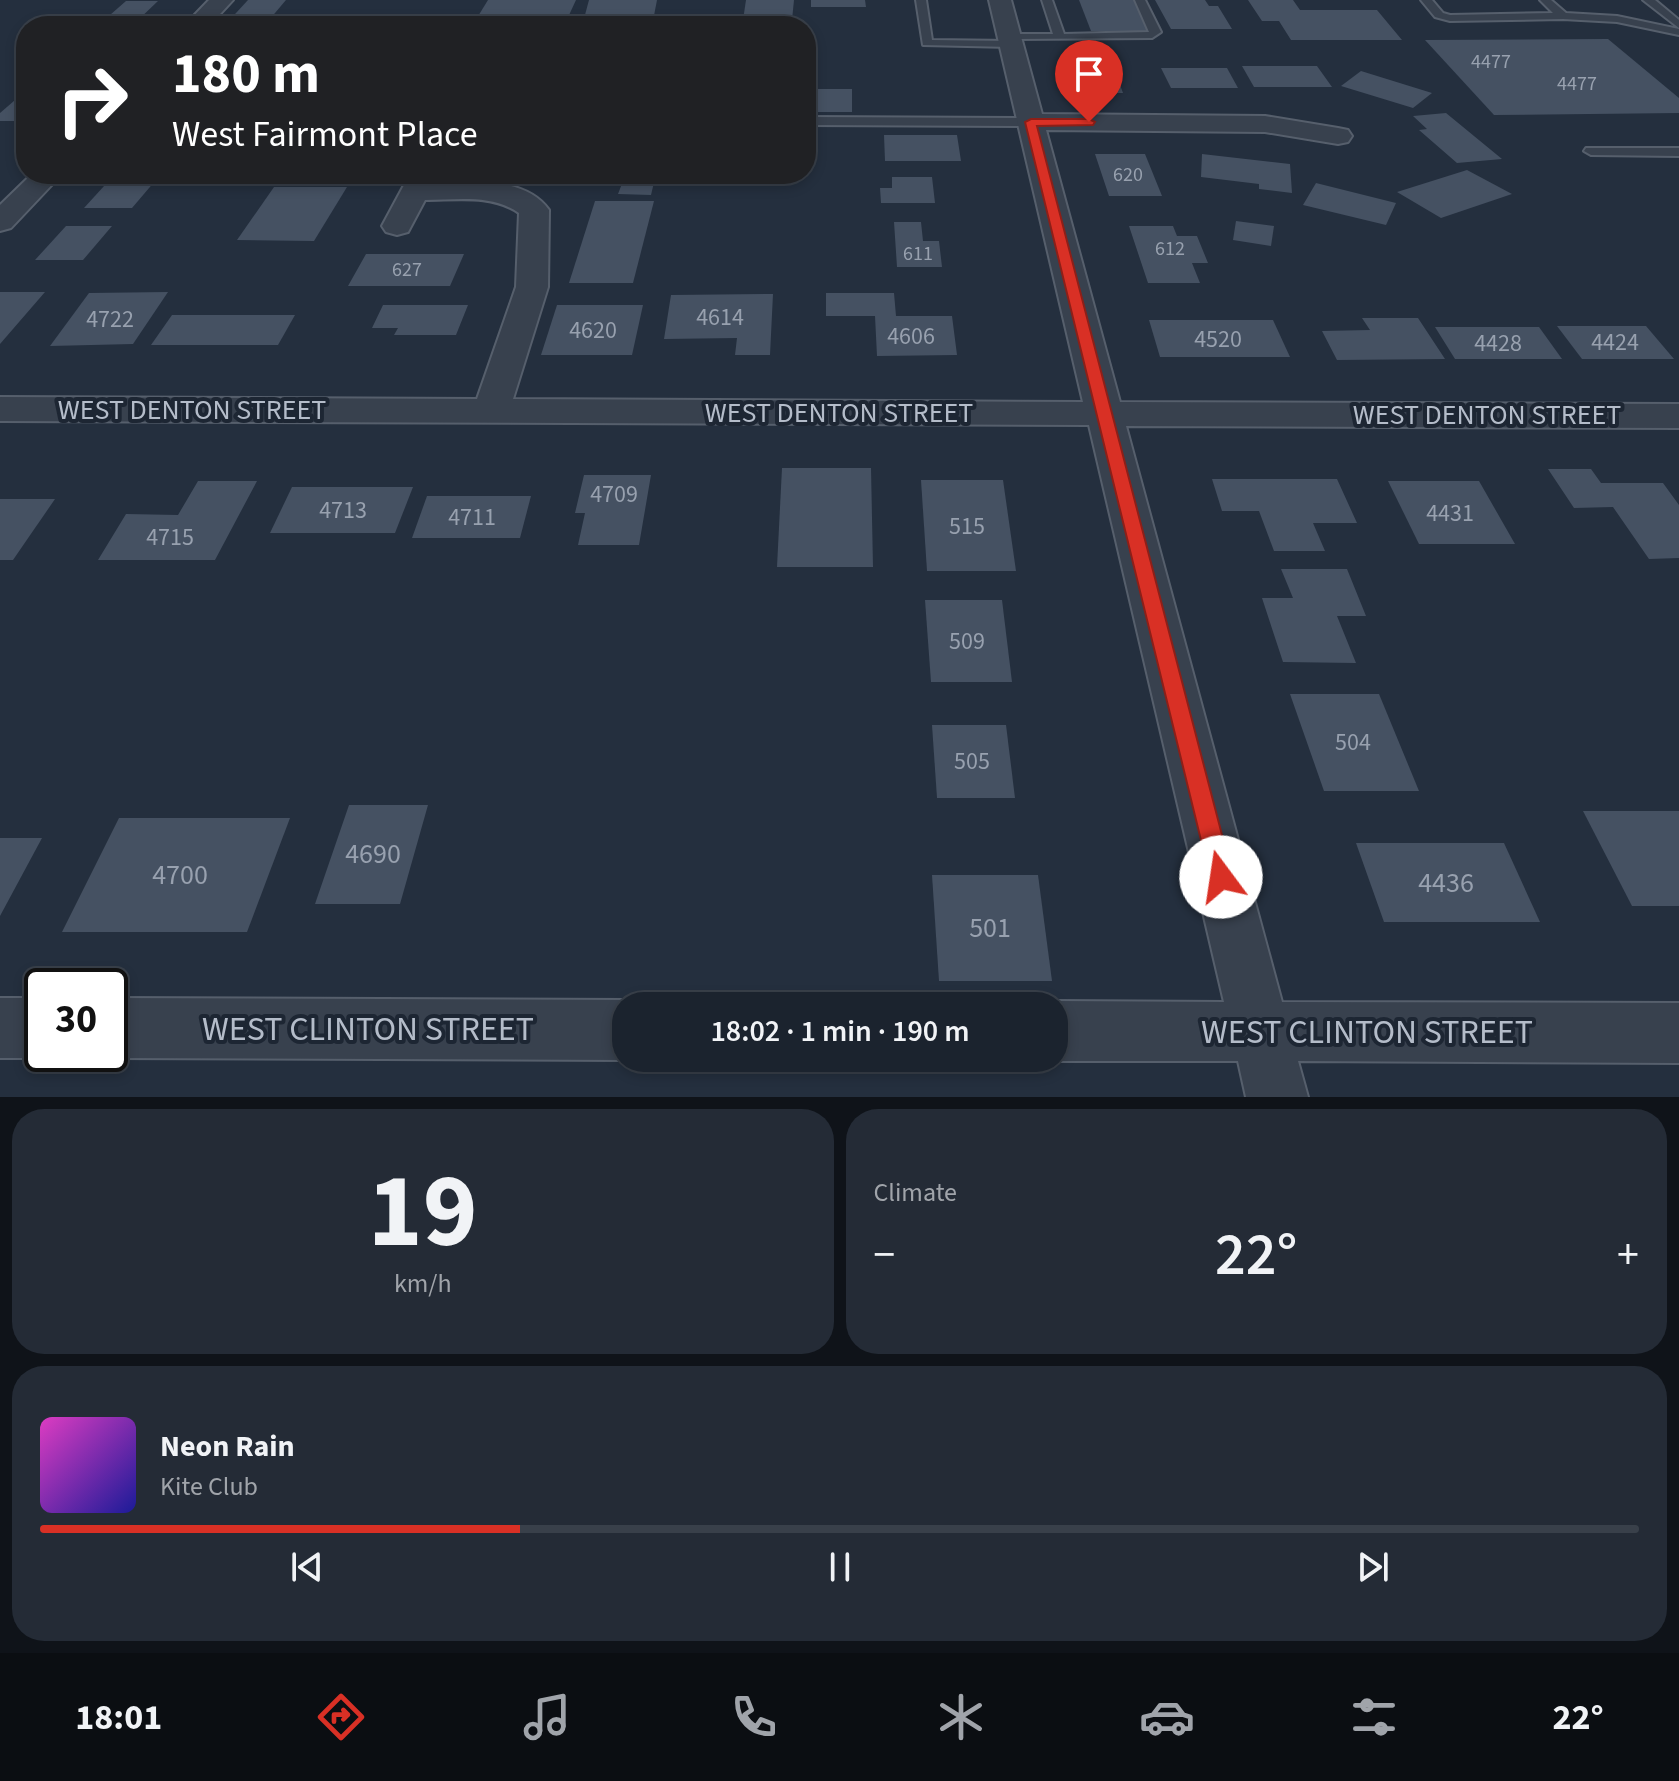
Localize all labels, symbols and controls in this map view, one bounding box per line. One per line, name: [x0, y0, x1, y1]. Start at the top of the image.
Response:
text: 180 m: [172, 35, 320, 114]
pin: [1055, 40, 1123, 122]
icon: right: [40, 48, 144, 152]
house number: 4477: [1471, 48, 1511, 76]
icon: arrive: [1067, 52, 1111, 96]
house number: 4477: [1557, 70, 1597, 98]
text: West Fairmont Place: [172, 109, 478, 160]
house number: 620: [1113, 161, 1143, 189]
house number: 612: [1155, 235, 1185, 263]
house number: 611: [903, 240, 933, 268]
house number: 627: [392, 256, 422, 284]
house number: 4614: [696, 300, 744, 335]
house number: 4722: [86, 302, 134, 337]
house number: 4620: [569, 313, 617, 348]
house number: 4606: [887, 319, 935, 354]
house number: 4520: [1194, 322, 1242, 357]
house number: 4424: [1591, 325, 1639, 360]
house number: 4428: [1474, 326, 1522, 361]
street label: WEST DENTON STREET: [58, 390, 326, 430]
street label: WEST DENTON STREET: [705, 393, 973, 433]
street label: WEST DENTON STREET: [1353, 395, 1621, 435]
house number: 4709: [590, 477, 638, 512]
house number: 4713: [319, 493, 367, 528]
house number: 4431: [1426, 496, 1474, 531]
house number: 4711: [448, 500, 496, 535]
house number: 515: [949, 509, 985, 544]
house number: 4715: [146, 520, 194, 555]
house number: 509: [949, 624, 985, 659]
house number: 504: [1335, 725, 1371, 760]
house number: 505: [954, 744, 990, 779]
house number: 4690: [345, 834, 401, 874]
position arrow: [1179, 835, 1263, 919]
house number: 4700: [152, 855, 208, 895]
house number: 4436: [1418, 863, 1474, 903]
house number: 501: [969, 908, 1011, 948]
speed limit sign: 30: [24, 968, 128, 1072]
street label: WEST CLINTON STREET: [202, 1005, 534, 1054]
street label: WEST CLINTON STREET: [1201, 1008, 1533, 1057]
text: 18:02 · 1 min · 190 m: [710, 1010, 970, 1053]
text: 19: [368, 1139, 478, 1287]
text: Climate: [874, 1174, 957, 1211]
text: 22°: [1215, 1213, 1297, 1298]
text: −: [874, 1224, 895, 1287]
text: +: [1617, 1224, 1639, 1287]
text: km/h: [394, 1265, 452, 1302]
text: Neon Rain: [160, 1425, 295, 1468]
text: Kite Club: [160, 1468, 258, 1505]
icon: previous: [285, 1545, 329, 1589]
icon: pause: [818, 1545, 862, 1589]
icon: next: [1351, 1545, 1395, 1589]
icon: directions: [313, 1689, 369, 1745]
icon: music: [519, 1689, 575, 1745]
icon: phone: [726, 1689, 782, 1745]
icon: climate: [933, 1689, 989, 1745]
icon: car: [1139, 1689, 1195, 1745]
icon: filters: [1346, 1689, 1402, 1745]
text: 18:01: [75, 1692, 162, 1743]
text: 22°: [1553, 1692, 1604, 1743]

